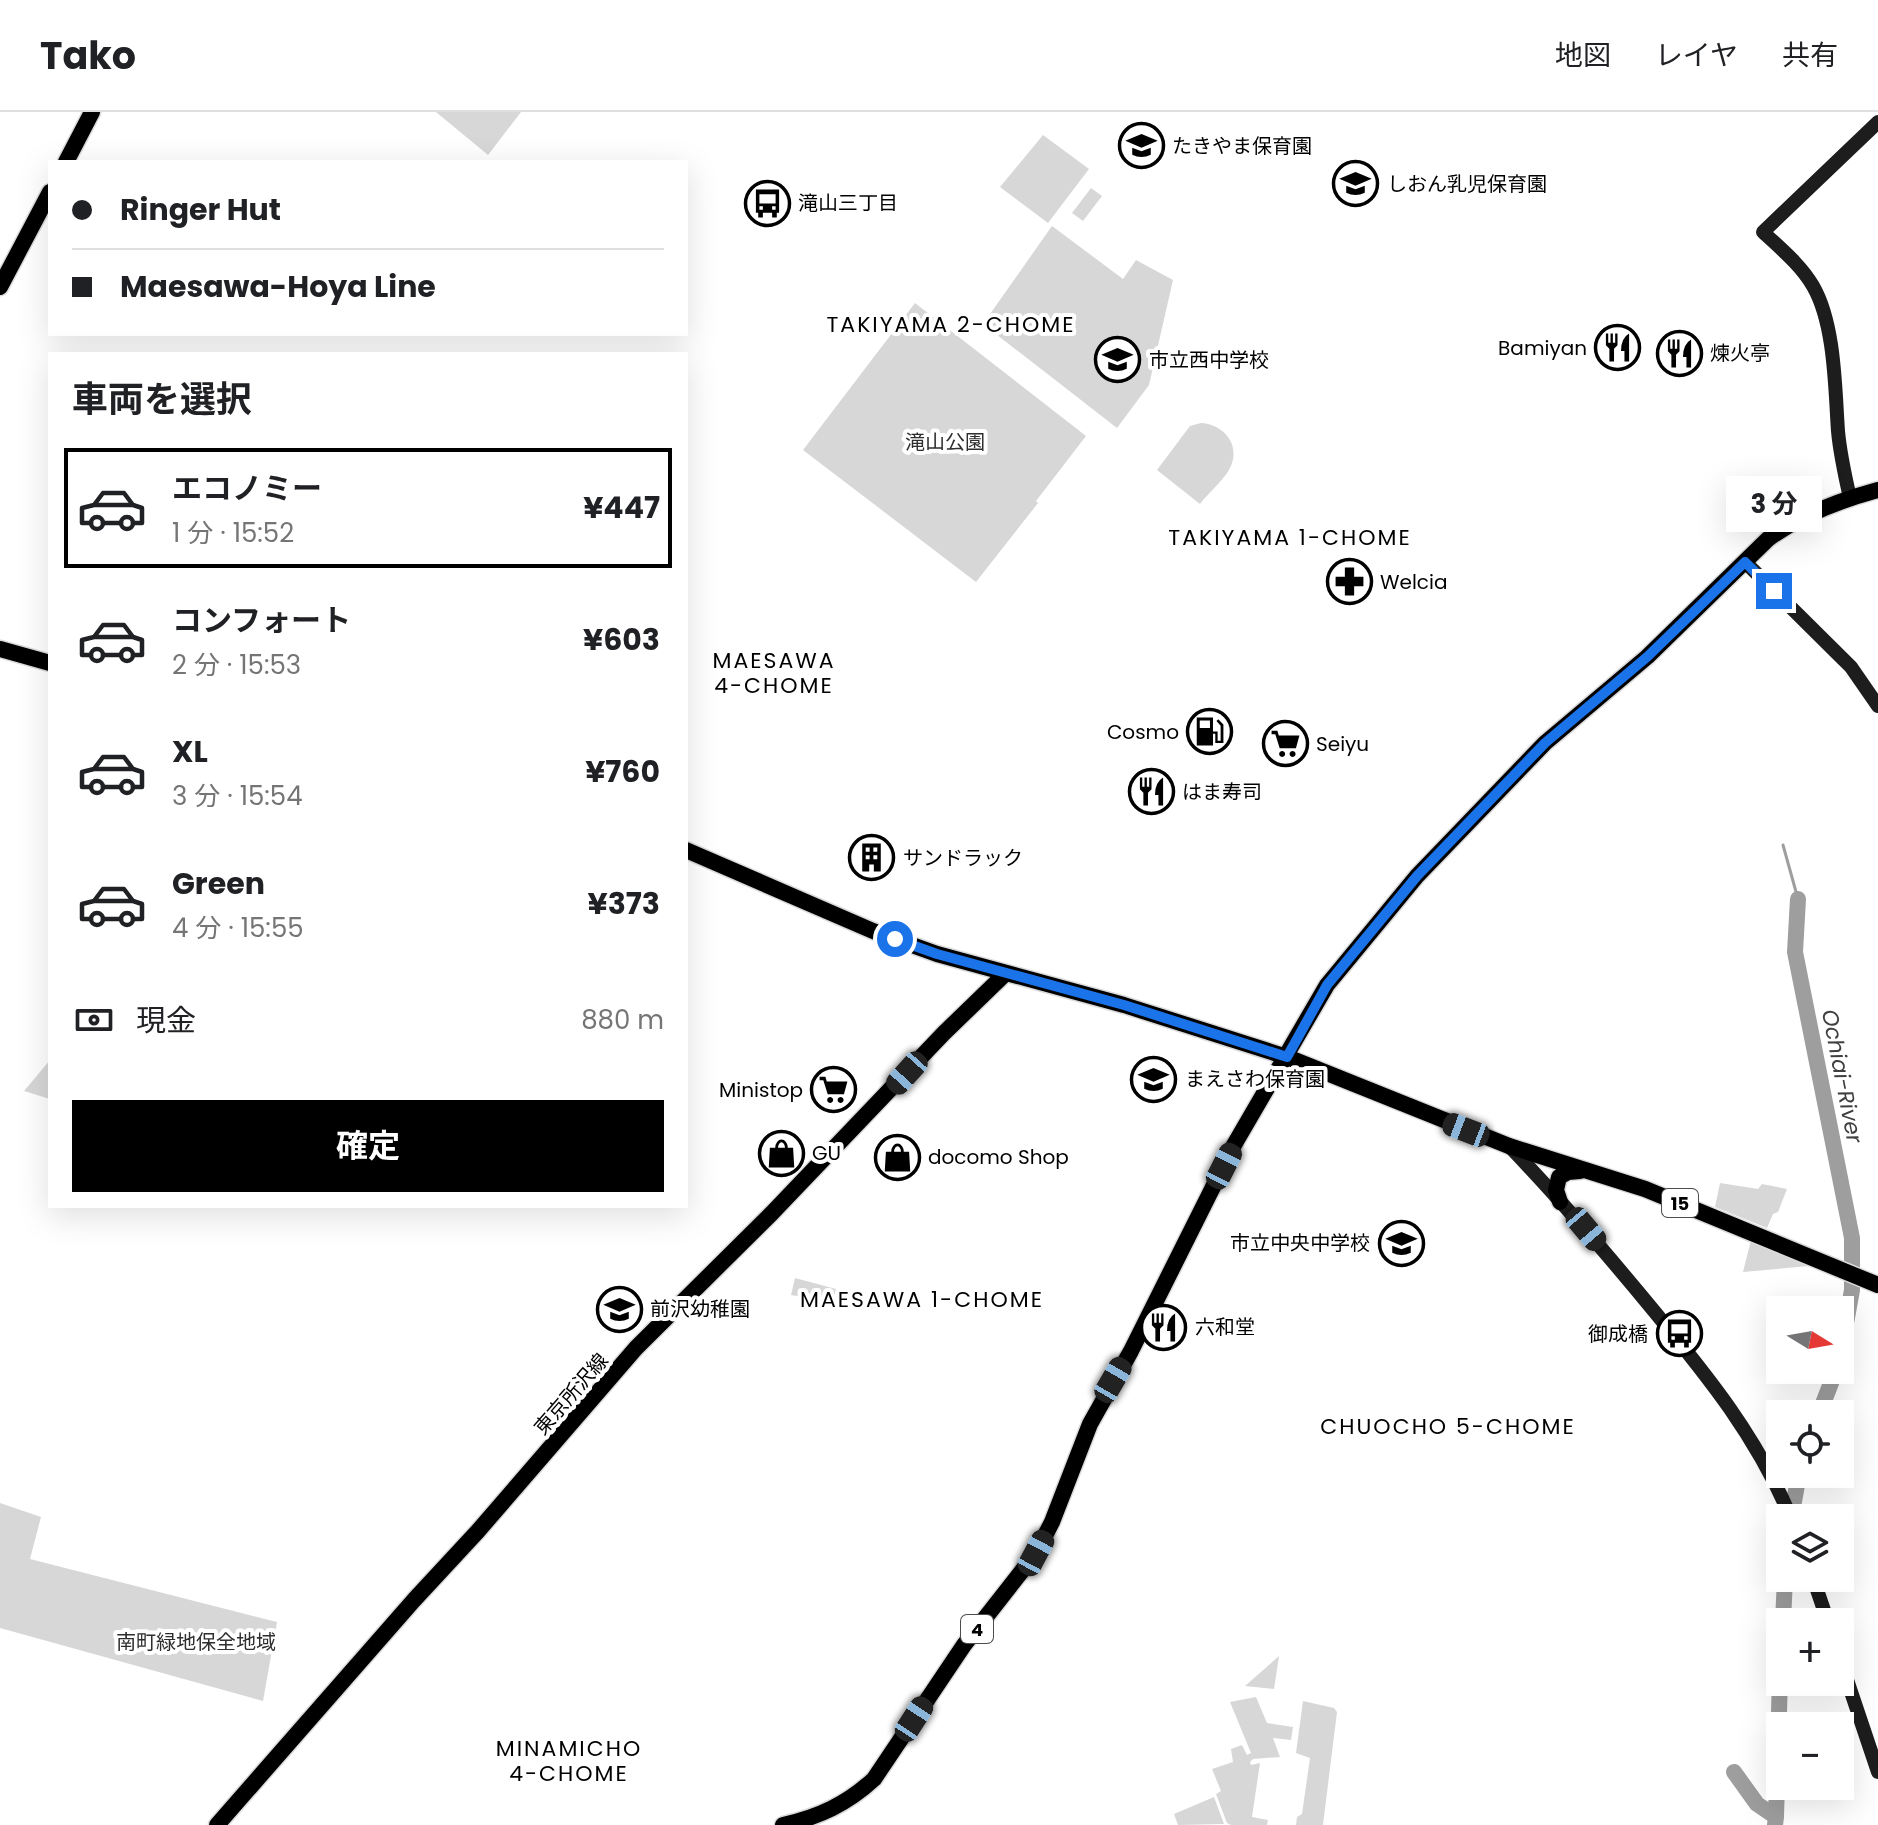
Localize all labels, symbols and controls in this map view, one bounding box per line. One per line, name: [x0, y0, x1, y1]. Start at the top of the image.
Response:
text: Tako: [40, 29, 136, 82]
text: 地図: [1555, 36, 1611, 75]
text: レイヤ: [1655, 36, 1738, 75]
text: 共有: [1782, 36, 1838, 75]
school or university icon: たきやま保育園: [1117, 122, 1165, 170]
place label: たきやま保育園: [1172, 132, 1312, 160]
school or university icon: しおん乳児保育園: [1332, 160, 1380, 208]
place label: しおん乳児保育園: [1387, 170, 1547, 198]
bus stop icon: 滝山三丁目: [743, 179, 791, 227]
text: Ringer Hut: [120, 188, 281, 231]
place label: 滝山三丁目: [798, 189, 898, 217]
text: Maesawa-Hoya Line: [120, 265, 436, 308]
district label: TAKIYAMA 2-CHOME: [826, 309, 1076, 340]
restaurant icon: Bamiyan: [1594, 324, 1642, 372]
restaurant icon: 煉火亭: [1655, 329, 1703, 377]
place label: Bamiyan: [1498, 334, 1587, 362]
school or university icon: 市立西中学校: [1094, 336, 1142, 384]
place label: 煉火亭: [1710, 339, 1770, 367]
place label: 市立西中学校: [1149, 346, 1269, 374]
text: 車両を選択: [72, 374, 252, 425]
park label: 滝山公園: [905, 428, 985, 456]
text: エコノミー: [172, 467, 322, 510]
icon: car: [76, 472, 148, 544]
callout: 3 分: [1726, 475, 1822, 531]
text: ¥447: [583, 486, 660, 529]
text: 3 分: [1750, 486, 1798, 522]
text: 1 分 · 15:52: [172, 515, 294, 551]
district label: TAKIYAMA 1-CHOME: [1168, 522, 1412, 553]
pharmacy icon: Welcia: [1325, 558, 1373, 606]
place label: Welcia: [1380, 568, 1447, 596]
route end: [1756, 573, 1792, 609]
text: コンフォート: [172, 599, 351, 642]
icon: car: [76, 604, 148, 676]
text: ¥603: [583, 618, 660, 661]
district label: MAESAWA 4-CHOME: [712, 645, 836, 701]
text: 2 分 · 15:53: [172, 647, 301, 683]
fuel station icon: Cosmo: [1186, 708, 1234, 756]
place label: Cosmo: [1107, 718, 1179, 746]
supermarket icon: Seiyu: [1261, 720, 1309, 768]
text: XL: [172, 730, 208, 773]
place label: Seiyu: [1316, 730, 1369, 758]
icon: car: [76, 736, 148, 808]
text: ¥760: [585, 750, 660, 793]
restaurant icon: はま寿司: [1127, 768, 1175, 816]
text: 3 分 · 15:54: [172, 778, 303, 814]
place label: はま寿司: [1182, 778, 1262, 806]
building icon: サンドラック: [848, 834, 896, 882]
place label: サンドラック: [903, 844, 1023, 872]
text: Green: [172, 862, 265, 905]
icon: car: [76, 868, 148, 940]
text: ¥373: [588, 882, 660, 925]
text: 4 分 · 15:55: [172, 910, 304, 946]
route start: [877, 921, 913, 957]
icon: cash: [72, 998, 116, 1042]
text: 現金: [136, 999, 196, 1042]
text: 880 m: [581, 1002, 664, 1038]
water label: Ochiai-River: [1814, 1007, 1870, 1146]
car: [882, 1047, 932, 1099]
school or university icon: まえさわ保育園: [1130, 1055, 1178, 1103]
place label: まえさわ保育園: [1185, 1065, 1325, 1093]
supermarket icon: Ministop: [810, 1066, 858, 1114]
place label: Ministop: [719, 1076, 803, 1104]
button: 確定: [72, 1100, 664, 1192]
car: [1439, 1110, 1493, 1150]
shop icon: GU: [757, 1129, 805, 1177]
shop icon: docomo Shop: [873, 1133, 921, 1181]
place label: GU: [812, 1139, 841, 1167]
car: [1202, 1139, 1246, 1193]
place label: docomo Shop: [928, 1143, 1069, 1171]
road number: 15: [1662, 1189, 1698, 1217]
car: [1561, 1203, 1611, 1255]
school or university icon: 市立中央中学校: [1377, 1219, 1425, 1267]
place label: 市立中央中学校: [1230, 1229, 1370, 1257]
district label: MAESAWA 1-CHOME: [800, 1284, 1044, 1315]
school or university icon: 前沢幼稚園: [595, 1285, 643, 1333]
place label: 前沢幼稚園: [650, 1295, 750, 1323]
north arrow: [1766, 1296, 1854, 1384]
map controls: [1766, 1296, 1854, 1800]
restaurant icon: 六和堂: [1140, 1303, 1188, 1351]
bus stop icon: 御成橋: [1655, 1310, 1703, 1358]
place label: 六和堂: [1195, 1313, 1255, 1341]
place label: 御成橋: [1588, 1320, 1648, 1348]
street label: 東京所沢線: [528, 1347, 614, 1441]
car: [1091, 1353, 1135, 1407]
button: locate: [1766, 1400, 1854, 1488]
district label: CHUOCHO 5-CHOME: [1320, 1411, 1576, 1442]
button: layers: [1766, 1504, 1854, 1592]
car: [1014, 1526, 1058, 1580]
button: +: [1766, 1608, 1854, 1696]
road number: 4: [961, 1615, 993, 1643]
park label: 南町緑地保全地域: [116, 1628, 276, 1656]
car: [891, 1692, 937, 1746]
button: −: [1766, 1712, 1854, 1800]
district label: MINAMICHO 4-CHOME: [496, 1733, 642, 1789]

